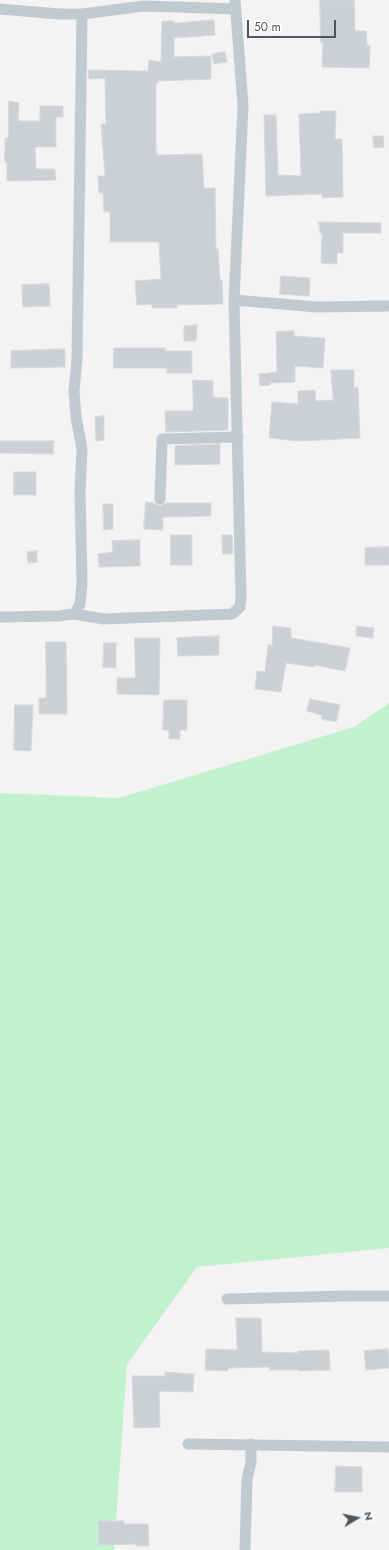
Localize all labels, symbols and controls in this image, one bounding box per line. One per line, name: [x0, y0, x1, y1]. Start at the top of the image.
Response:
scale bar: [249, 12, 338, 38]
text: 50 m: [254, 18, 281, 36]
north arrow: [337, 1498, 377, 1538]
text: N: [360, 1510, 377, 1522]

